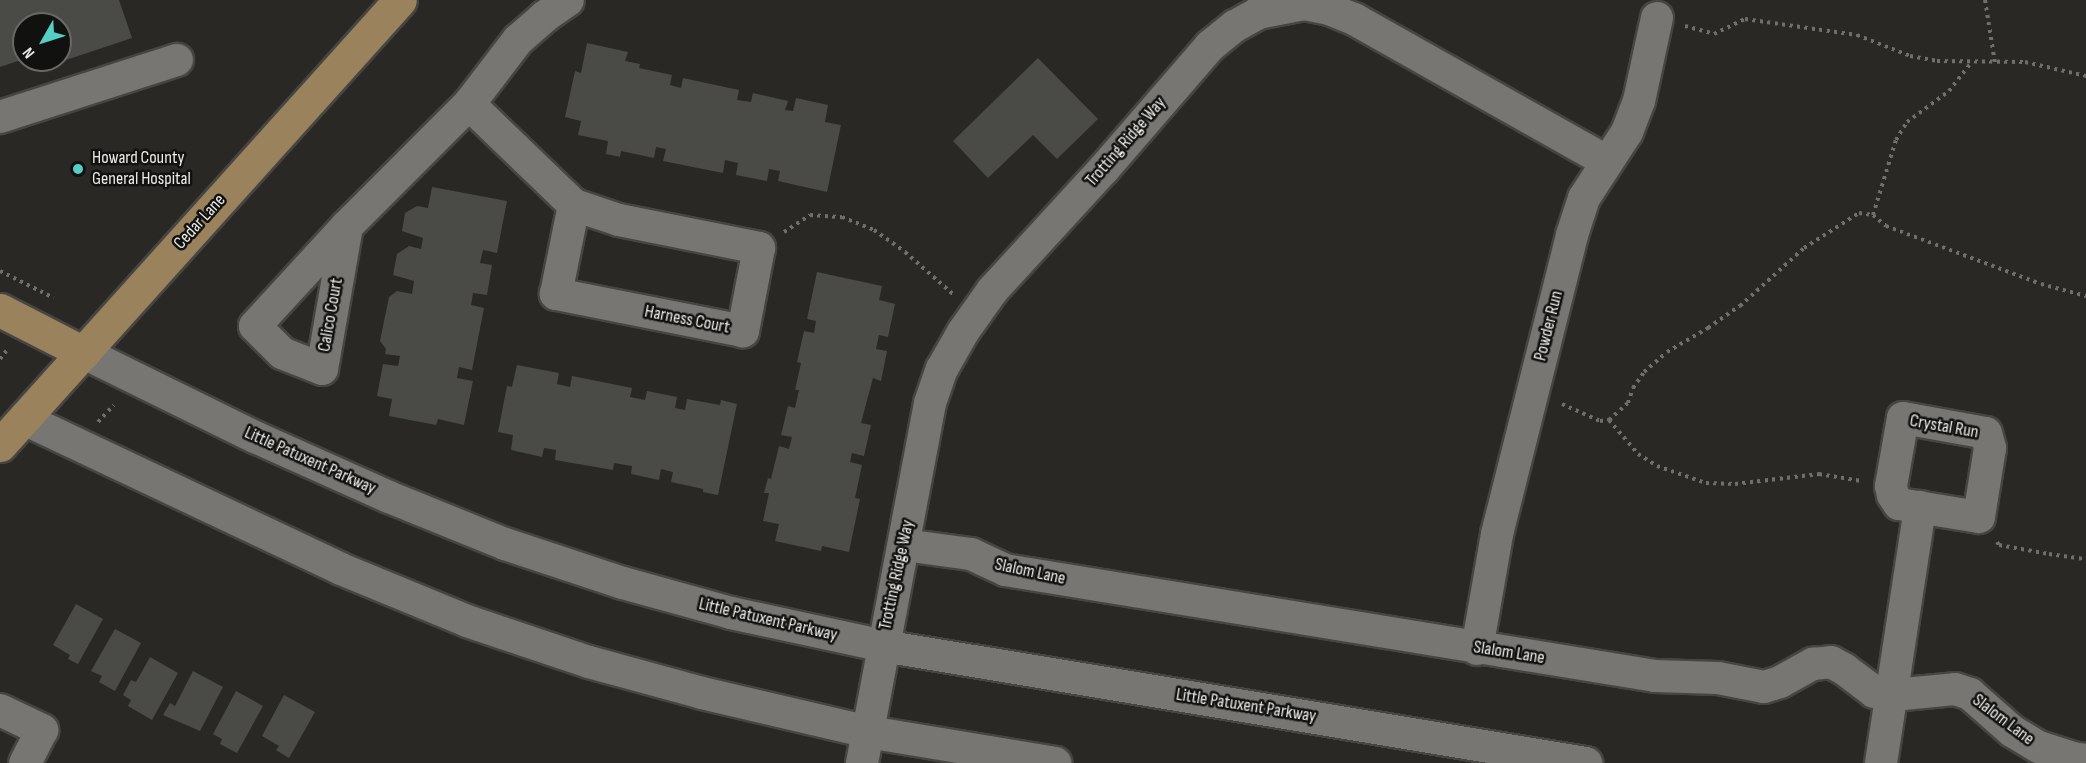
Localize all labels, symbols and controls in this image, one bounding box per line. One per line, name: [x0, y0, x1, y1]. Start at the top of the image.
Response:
north arrow: [12, 12, 72, 72]
text: N: [19, 43, 39, 62]
street label: Trotting Ridge Way: [1081, 93, 1171, 191]
place label: Howard County General Hospital: [92, 148, 191, 190]
marker: Howard County General Hospital: [69, 160, 87, 178]
street label: Cedar Lane: [170, 190, 230, 254]
street label: Calico Court: [314, 277, 348, 353]
street label: Powder Run: [1530, 289, 1568, 363]
street label: Harness Court: [643, 301, 731, 339]
street label: Crystal Run: [1908, 410, 1980, 444]
street label: Little Patuxent Parkway: [241, 422, 379, 500]
street label: Trotting Ridge Way: [875, 518, 919, 632]
street label: Slalom Lane: [993, 554, 1067, 590]
street label: Little Patuxent Parkway: [697, 594, 839, 646]
street label: Slalom Lane: [1472, 637, 1546, 669]
street label: Little Patuxent Parkway: [1174, 684, 1318, 728]
street label: Slalom Lane: [1968, 690, 2038, 750]

